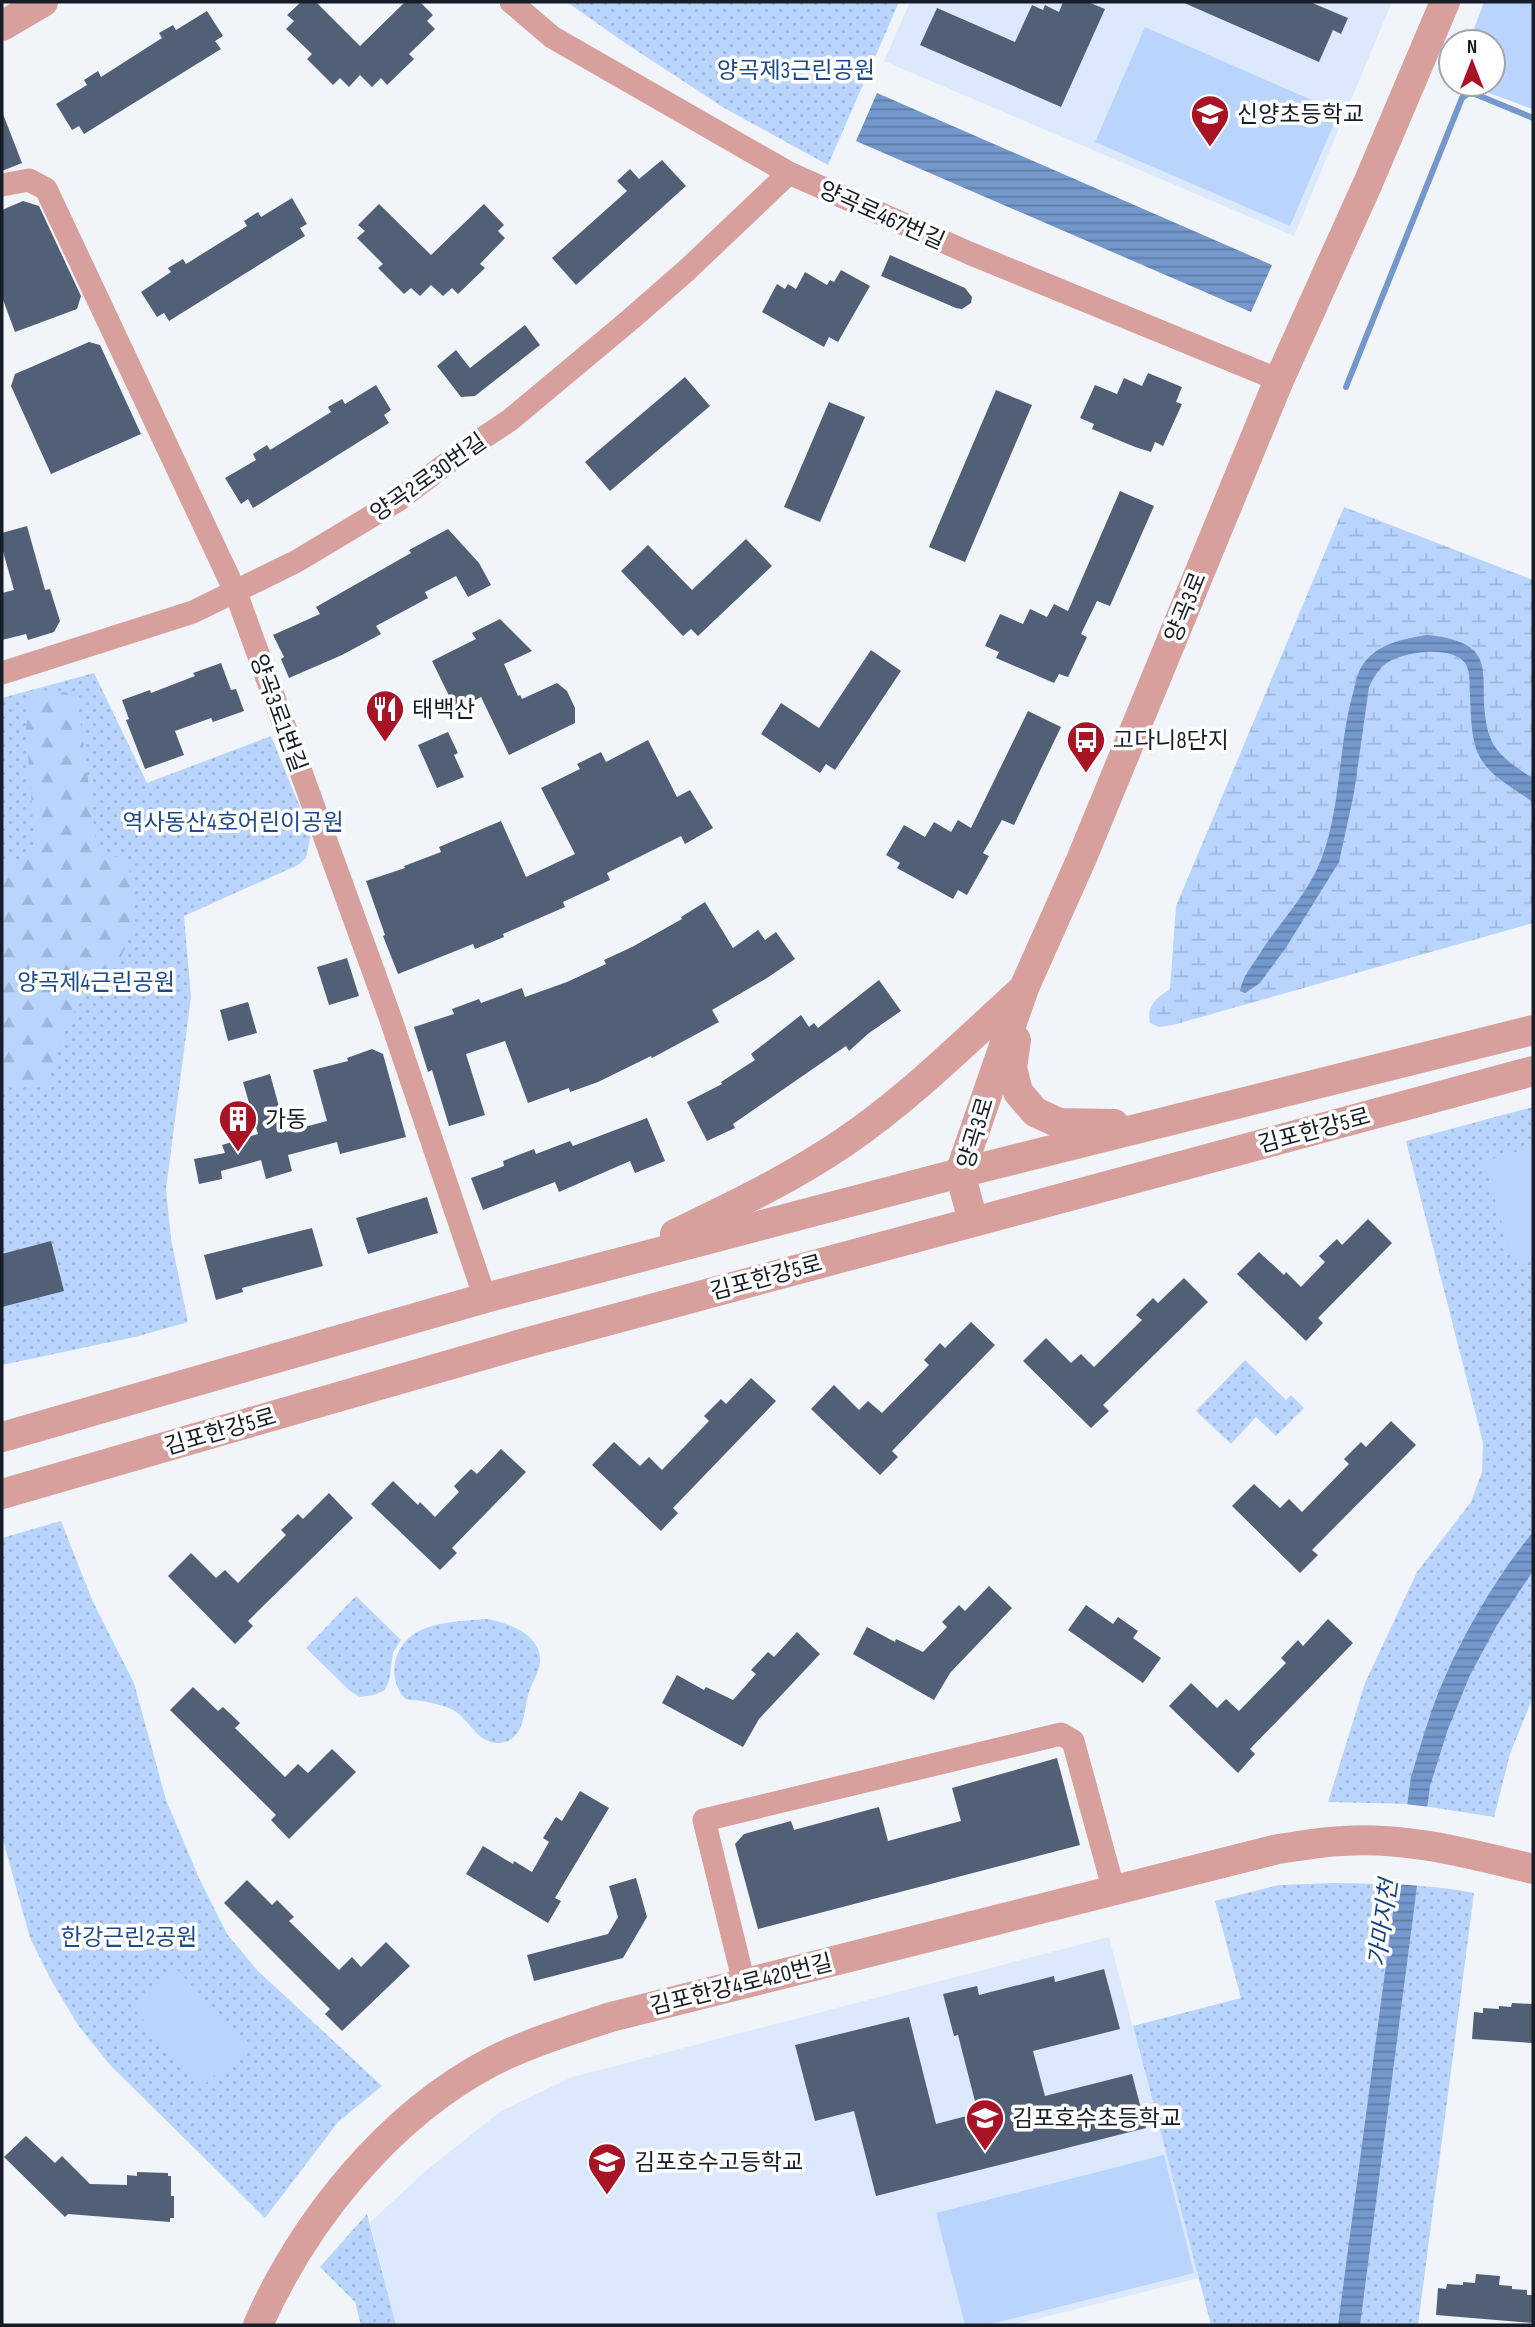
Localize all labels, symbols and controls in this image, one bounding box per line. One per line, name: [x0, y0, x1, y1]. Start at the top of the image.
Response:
north arrow: [1437, 28, 1507, 98]
text: N: [1467, 36, 1477, 59]
park label: 양곡제3근린공원: [717, 57, 875, 85]
school or university icon: 신양초등학교: [1189, 93, 1231, 148]
place label: 신양초등학교: [1237, 101, 1364, 129]
street label: 양곡로467번길: [814, 176, 949, 256]
street label: 양곡2로30번길: [365, 428, 492, 528]
street label: 양곡3로: [1159, 568, 1213, 647]
street label: 양곡3로1번길: [244, 651, 312, 776]
restaurant icon: 태백산: [364, 688, 406, 743]
place label: 태백산: [412, 696, 475, 724]
bus stop icon: 고다니8단지: [1065, 719, 1107, 774]
place label: 고다니8단지: [1113, 727, 1229, 755]
park label: 역사동산4호어린이공원: [122, 809, 344, 837]
park label: 양곡제4근린공원: [17, 969, 175, 997]
street label: 양곡3로: [952, 1094, 1000, 1172]
building icon: 가동: [217, 1098, 259, 1153]
street label: 김포한강5로: [1255, 1103, 1373, 1159]
place label: 가동: [265, 1106, 307, 1134]
street label: 김포한강5로: [707, 1250, 825, 1306]
street label: 김포한강5로: [161, 1403, 279, 1461]
water label: 가마지천: [1363, 1874, 1404, 1969]
park label: 한강근린2공원: [61, 1924, 197, 1952]
street label: 김포한강4로420번길: [647, 1949, 835, 2021]
school or university icon: 김포호수초등학교: [964, 2097, 1006, 2152]
place label: 김포호수초등학교: [1012, 2105, 1181, 2133]
school or university icon: 김포호수고등학교: [586, 2141, 628, 2196]
place label: 김포호수고등학교: [634, 2149, 803, 2177]

